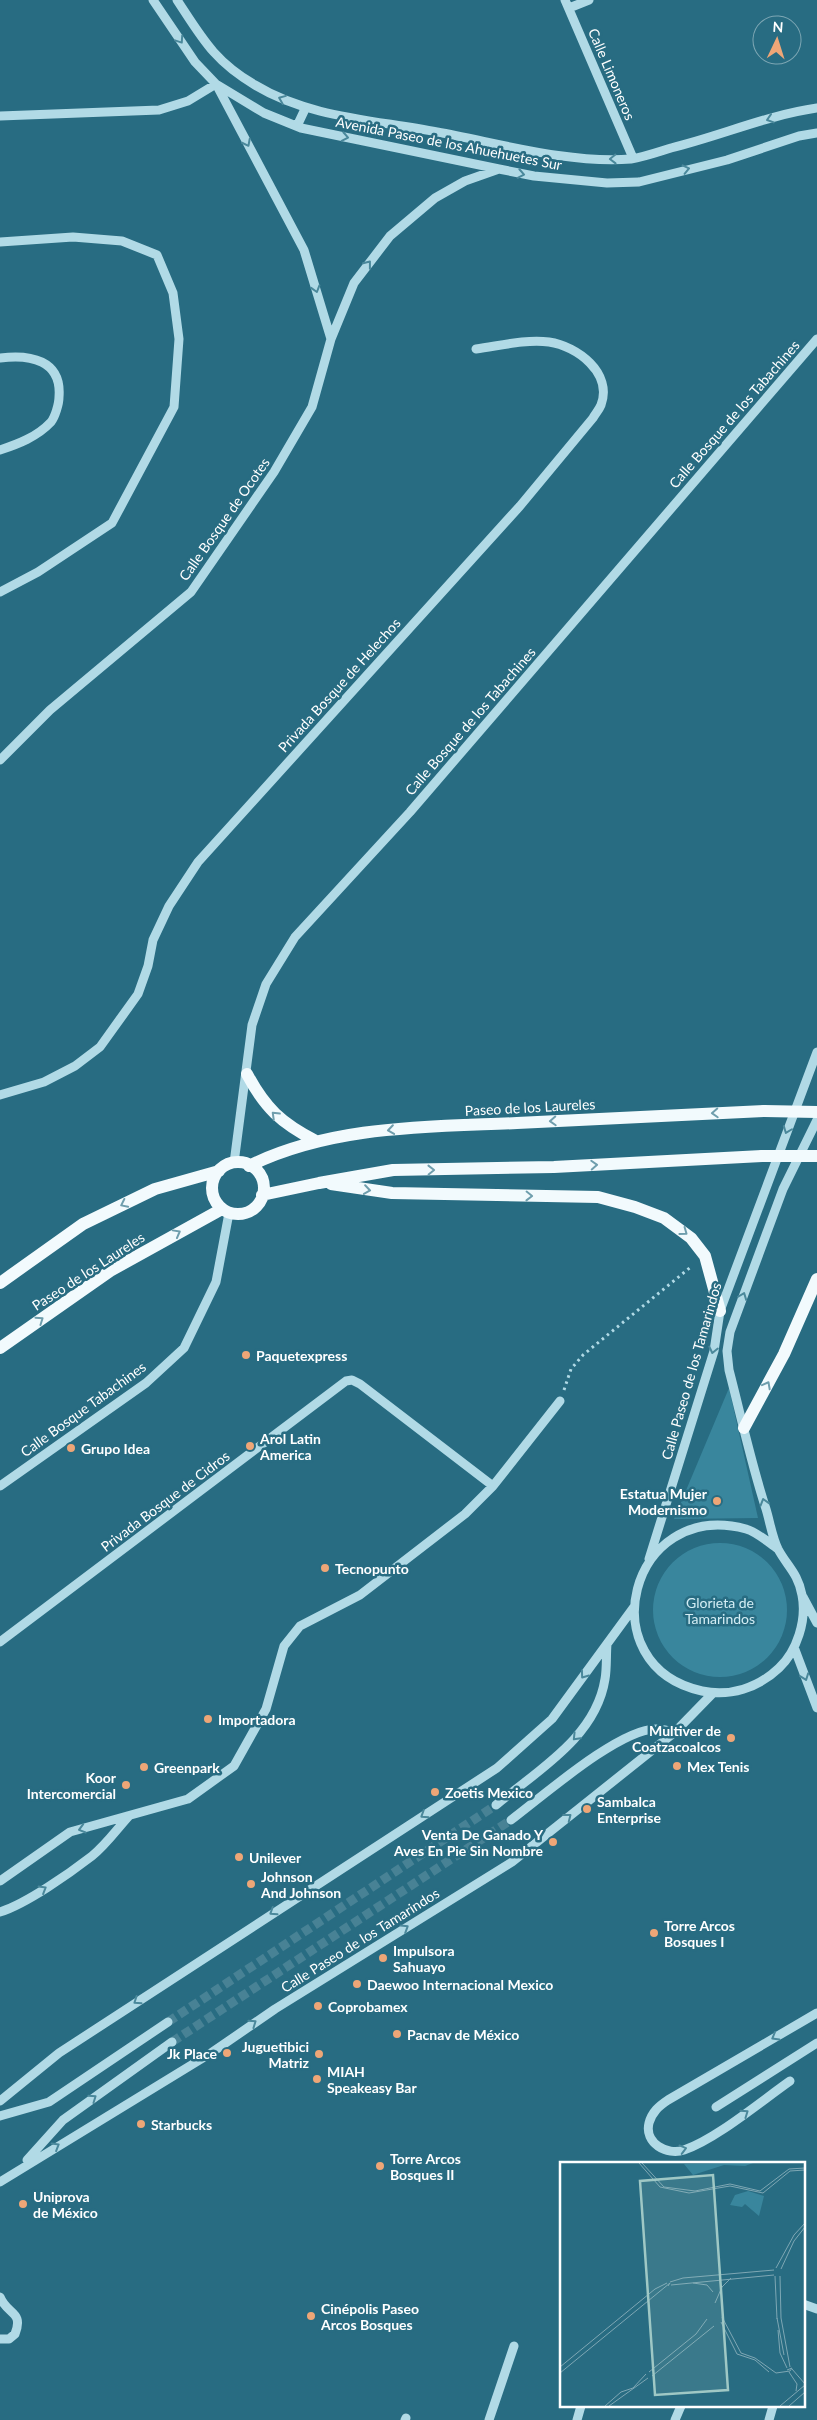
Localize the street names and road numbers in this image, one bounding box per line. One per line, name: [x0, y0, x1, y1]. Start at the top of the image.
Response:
street label: Calle Limoneros: [585, 26, 639, 122]
street label: Avenida Paseo de los Ahuehuetes Sur: [334, 113, 564, 173]
street label: Calle Bosque de los Tabachines: [665, 337, 803, 491]
street label: Calle Bosque de Ocotes: [175, 454, 273, 584]
street label: Privada Bosque de Helechos: [274, 614, 404, 756]
street label: Calle Bosque de los Tabachines: [401, 644, 539, 798]
street label: Paseo de los Laureles: [464, 1095, 596, 1119]
street label: Paseo de los Laureles: [29, 1228, 147, 1314]
street label: Calle Paseo de los Tamarindos: [658, 1280, 724, 1462]
street label: Calle Bosque Tabachines: [17, 1358, 149, 1460]
street label: Privada Bosque de Cidros: [97, 1447, 233, 1555]
street label: Calle Paseo de los Tamarindos: [278, 1884, 442, 1996]

